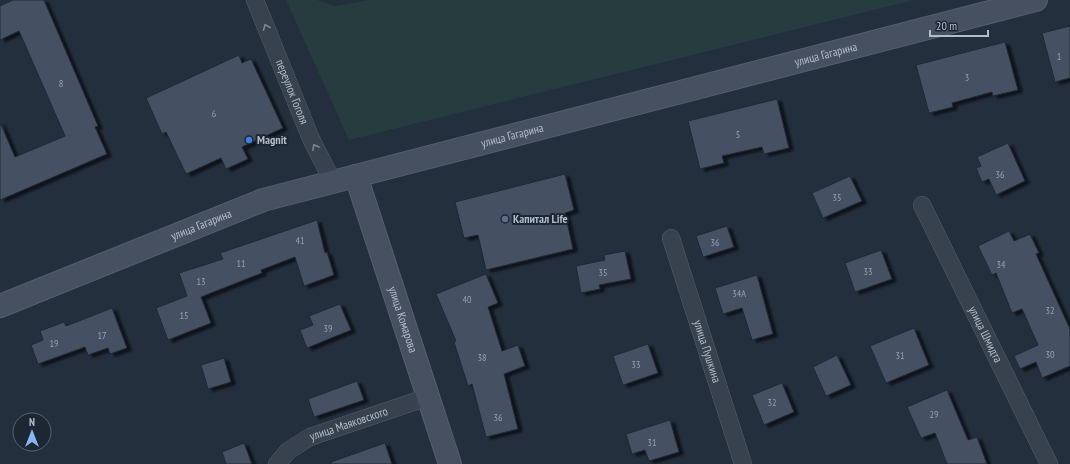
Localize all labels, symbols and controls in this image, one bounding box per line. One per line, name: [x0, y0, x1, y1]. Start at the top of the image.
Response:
scale bar: [930, 12, 988, 38]
text: 20 m: [936, 18, 957, 33]
one-way arrow: [262, 24, 270, 31]
street label: улица Гагарина: [793, 39, 859, 69]
house number: 1: [1057, 50, 1061, 63]
street label: переулок Гоголя: [273, 57, 312, 126]
house number: 3: [965, 71, 969, 84]
house number: 8: [59, 77, 63, 90]
house number: 6: [212, 107, 217, 120]
street label: улица Гагарина: [479, 120, 545, 150]
house number: 5: [736, 128, 740, 141]
place label: Magnit: [257, 132, 287, 147]
marker: Magnit: [244, 135, 254, 145]
one-way arrow: [312, 144, 320, 151]
house number: 36: [996, 168, 1005, 181]
house number: 35: [833, 191, 842, 204]
street label: улица Гагарина: [169, 205, 234, 243]
place label: Капитал Life: [513, 211, 568, 226]
marker: Капитал Life: [500, 214, 510, 224]
house number: 41: [296, 234, 305, 247]
house number: 36: [711, 236, 720, 249]
house number: 11: [237, 257, 246, 270]
house number: 34: [997, 258, 1006, 271]
house number: 33: [864, 265, 873, 278]
house number: 35: [599, 266, 608, 279]
house number: 13: [197, 275, 206, 288]
street label: улица Комарова: [386, 284, 421, 355]
house number: 34А: [732, 287, 746, 300]
house number: 40: [463, 293, 472, 306]
street label: улица Шмидта: [966, 303, 1006, 365]
house number: 32: [1046, 304, 1055, 317]
house number: 15: [180, 309, 189, 322]
street label: улица Пушкина: [691, 318, 725, 385]
house number: 39: [324, 322, 333, 335]
house number: 17: [98, 329, 107, 342]
house number: 19: [50, 337, 59, 350]
house number: 30: [1046, 348, 1055, 361]
house number: 31: [896, 349, 905, 362]
house number: 38: [478, 351, 487, 364]
house number: 33: [632, 358, 641, 371]
house number: 32: [768, 396, 777, 409]
street label: улица Маяковского: [308, 403, 390, 444]
house number: 29: [930, 408, 939, 421]
house number: 36: [494, 411, 503, 424]
north arrow: [12, 412, 52, 452]
text: N: [29, 415, 35, 429]
house number: 31: [648, 436, 657, 449]

